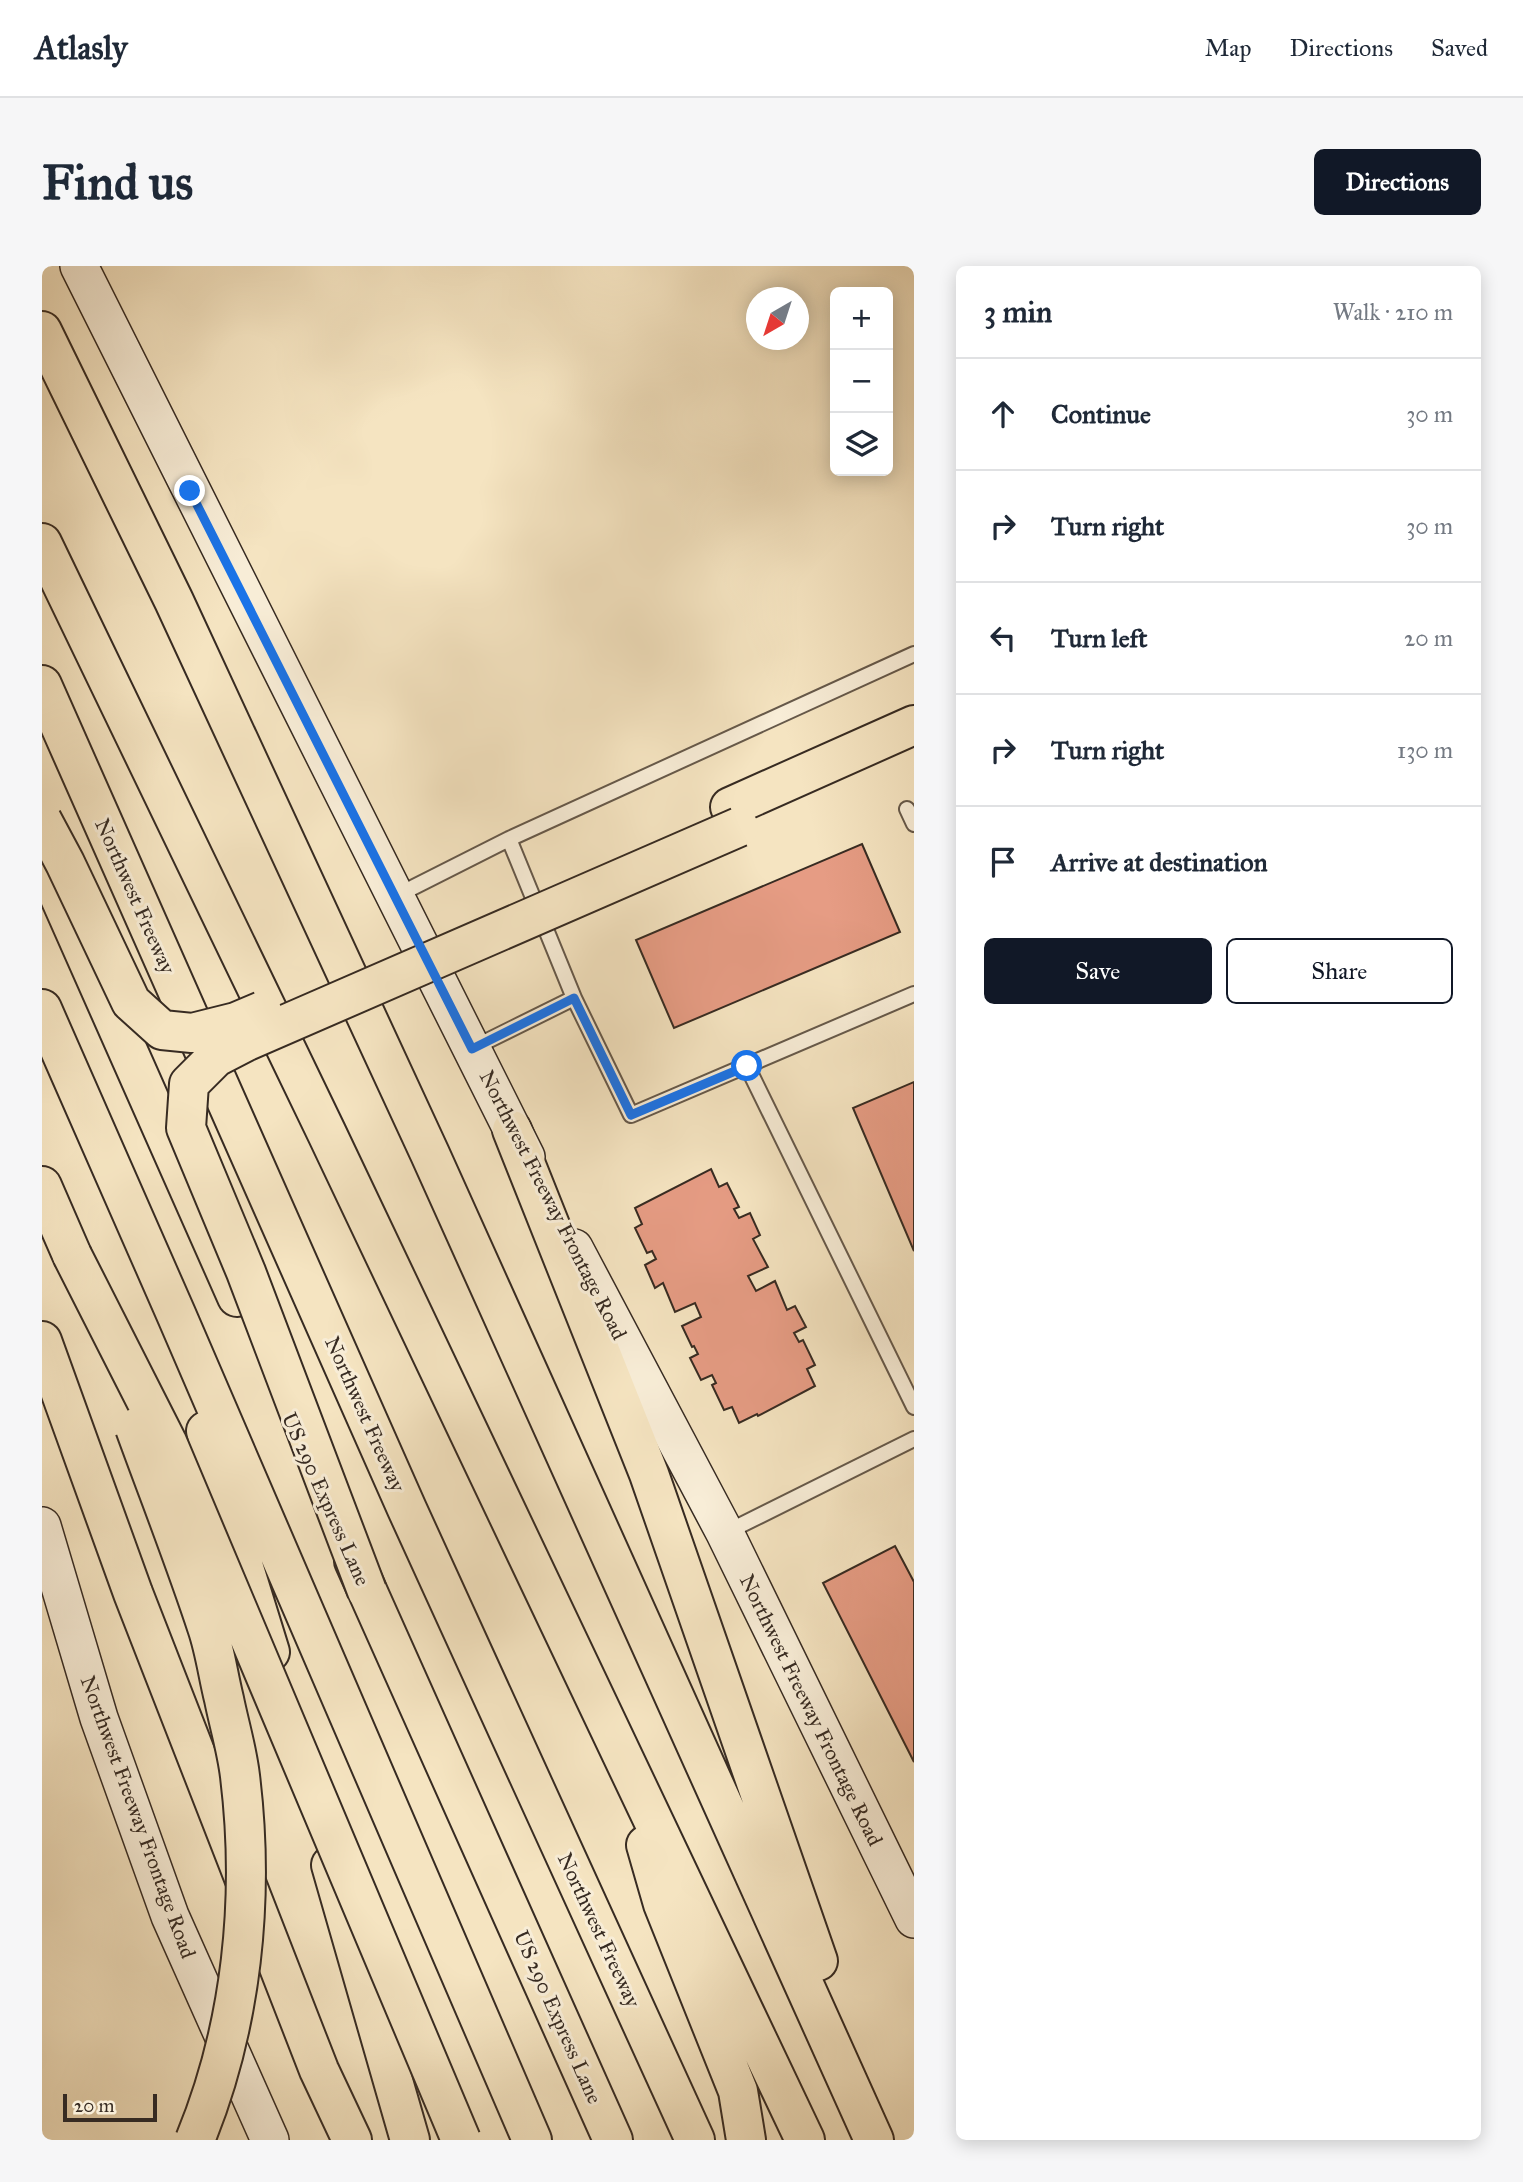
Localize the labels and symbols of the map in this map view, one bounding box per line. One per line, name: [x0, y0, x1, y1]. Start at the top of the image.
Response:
north arrow: [746, 287, 809, 350]
route end: [174, 475, 205, 506]
street label: Northwest Freeway: [89, 814, 181, 979]
route start: [731, 1050, 762, 1081]
street label: Northwest Freeway Frontage Road: [474, 1066, 633, 1345]
street label: Northwest Freeway: [319, 1332, 411, 1497]
street label: US 290 Express Lane: [276, 1408, 376, 1590]
street label: Northwest Freeway Frontage Road: [734, 1570, 888, 1850]
street label: Northwest Freeway Frontage Road: [75, 1672, 202, 1962]
street label: Northwest Freeway: [552, 1849, 647, 2012]
street label: US 290 Express Lane: [508, 1926, 608, 2108]
scale bar: [63, 2091, 158, 2123]

